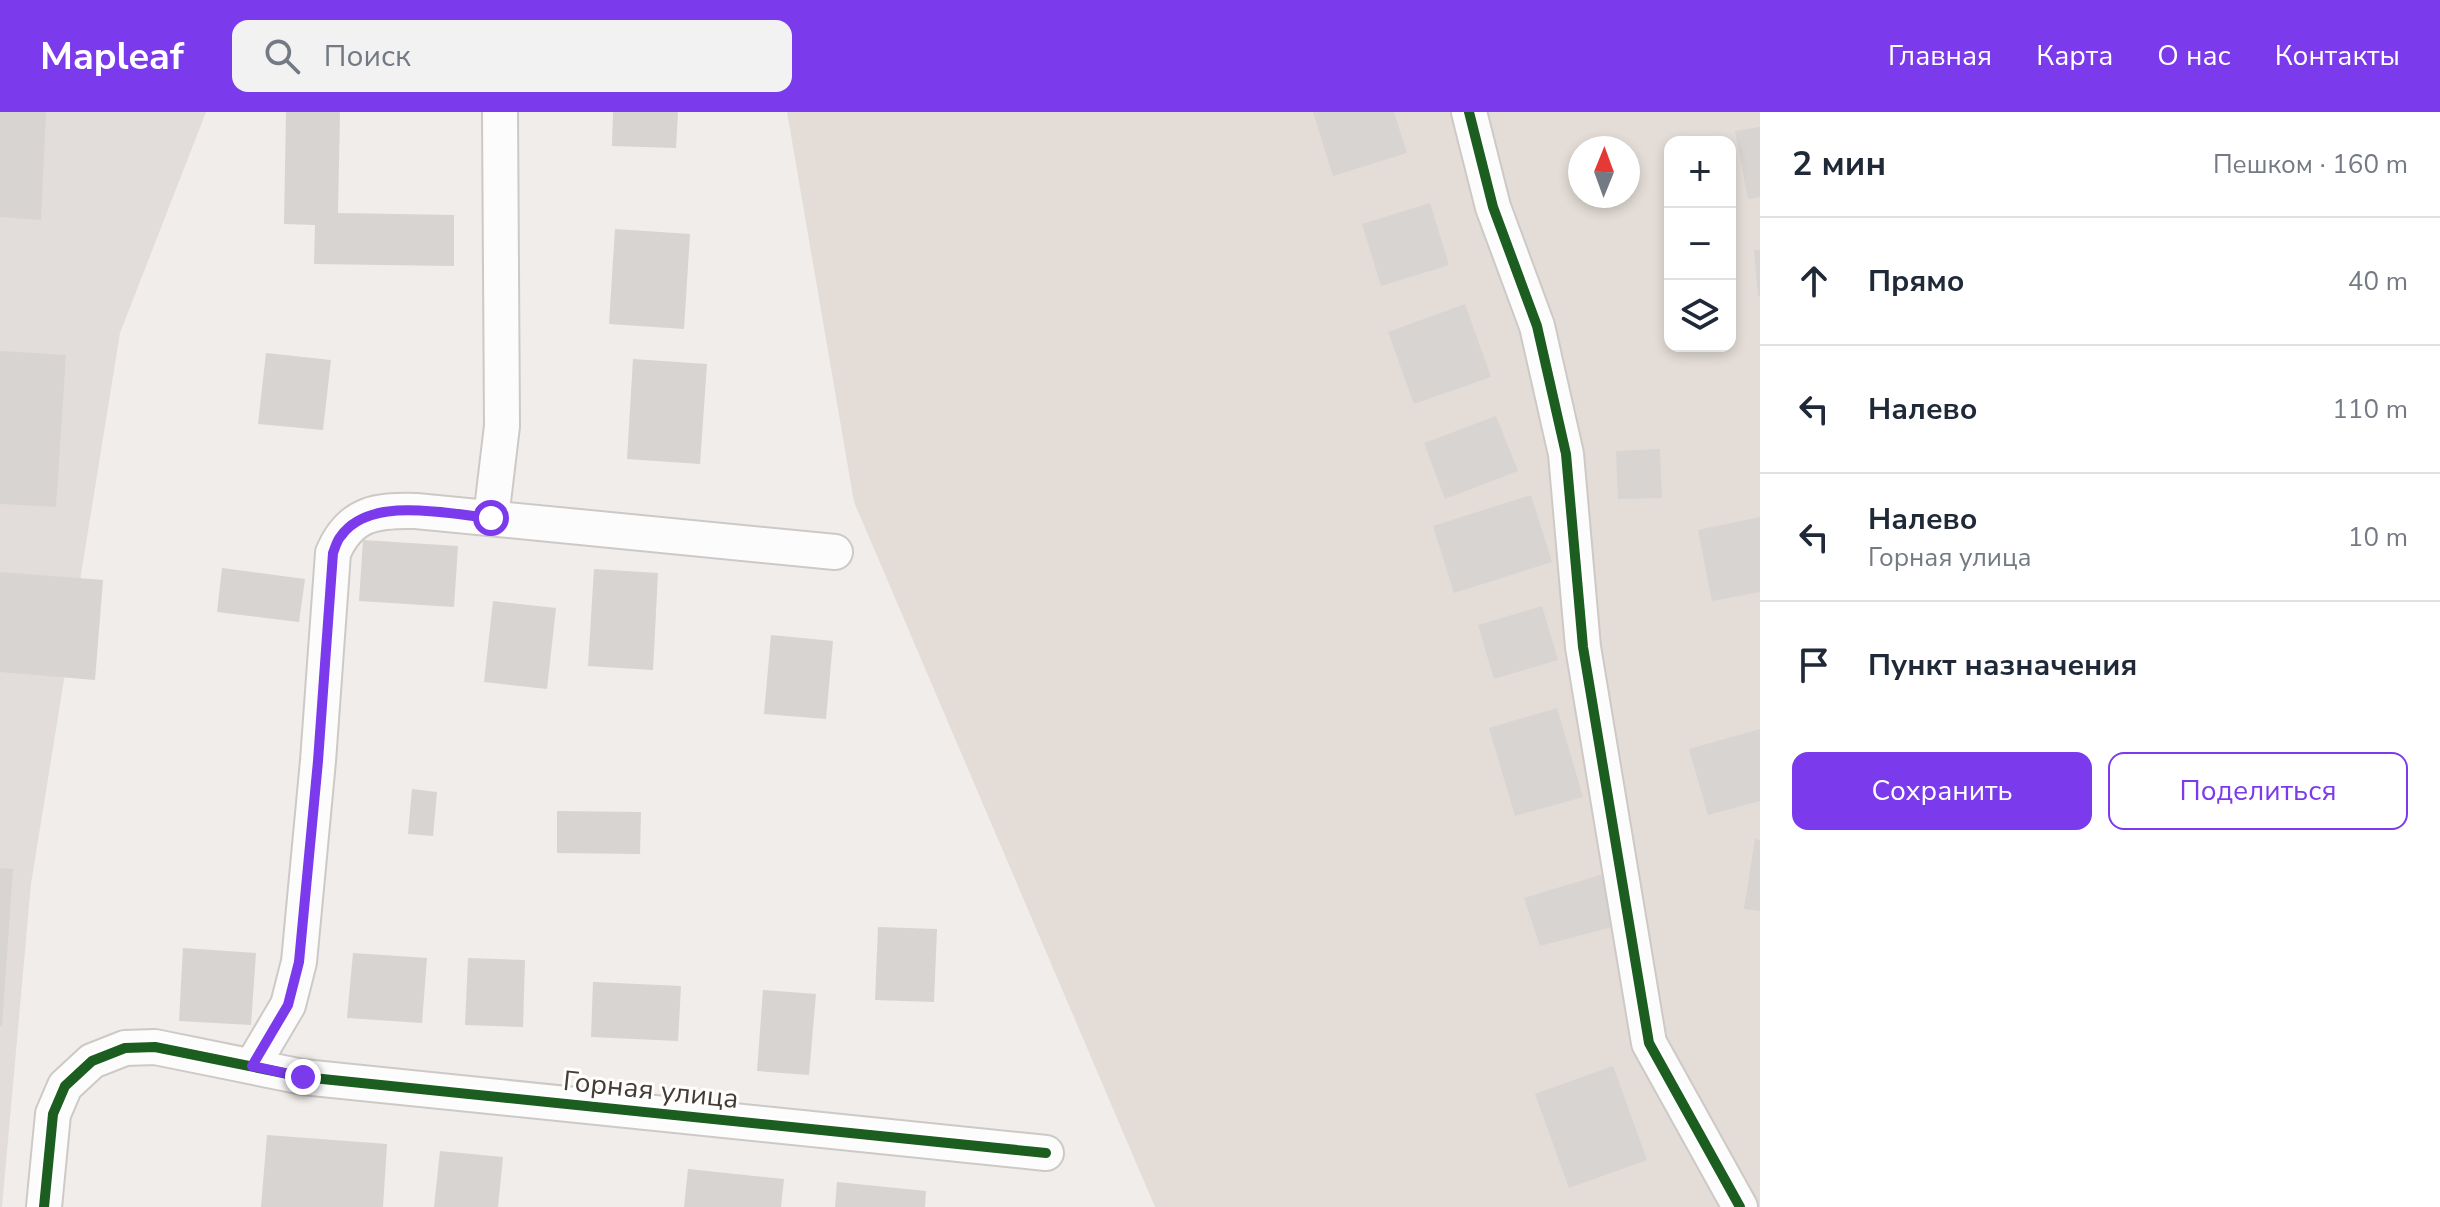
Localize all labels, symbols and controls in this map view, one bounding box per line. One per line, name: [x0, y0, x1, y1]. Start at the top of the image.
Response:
search box: [232, 20, 792, 92]
text: Mapleaf: [40, 31, 184, 82]
icon: search: [260, 34, 304, 78]
text: Поиск: [324, 36, 411, 77]
text: Главная: [1888, 37, 1992, 75]
text: Карта: [2036, 37, 2113, 75]
text: О нас: [2157, 37, 2231, 75]
text: Контакты: [2275, 37, 2400, 75]
north arrow: [1568, 136, 1640, 208]
map controls: [1664, 136, 1736, 352]
button: +: [1664, 136, 1736, 208]
text: 2 мин: [1792, 141, 1886, 187]
text: Пешком · 160 m: [2213, 147, 2408, 182]
button: −: [1664, 208, 1736, 280]
icon: ahead: [1792, 259, 1836, 303]
text: Прямо: [1868, 261, 1965, 302]
text: 40 m: [2348, 264, 2408, 299]
button: layers: [1664, 280, 1736, 352]
icon: left: [1792, 387, 1836, 431]
text: Налево: [1868, 389, 1977, 430]
text: 110 m: [2332, 392, 2408, 427]
text: Налево: [1868, 499, 1977, 540]
route start: [473, 500, 509, 536]
icon: left: [1792, 515, 1836, 559]
text: 10 m: [2348, 520, 2408, 555]
text: Горная улица: [1868, 540, 2032, 575]
icon: arrive: [1792, 643, 1836, 687]
text: Пункт назначения: [1868, 645, 2137, 686]
button: Сохранить: [1792, 752, 2092, 830]
button: Поделиться: [2108, 752, 2408, 830]
route end: [285, 1059, 321, 1095]
street label: Горная улица: [561, 1062, 740, 1118]

